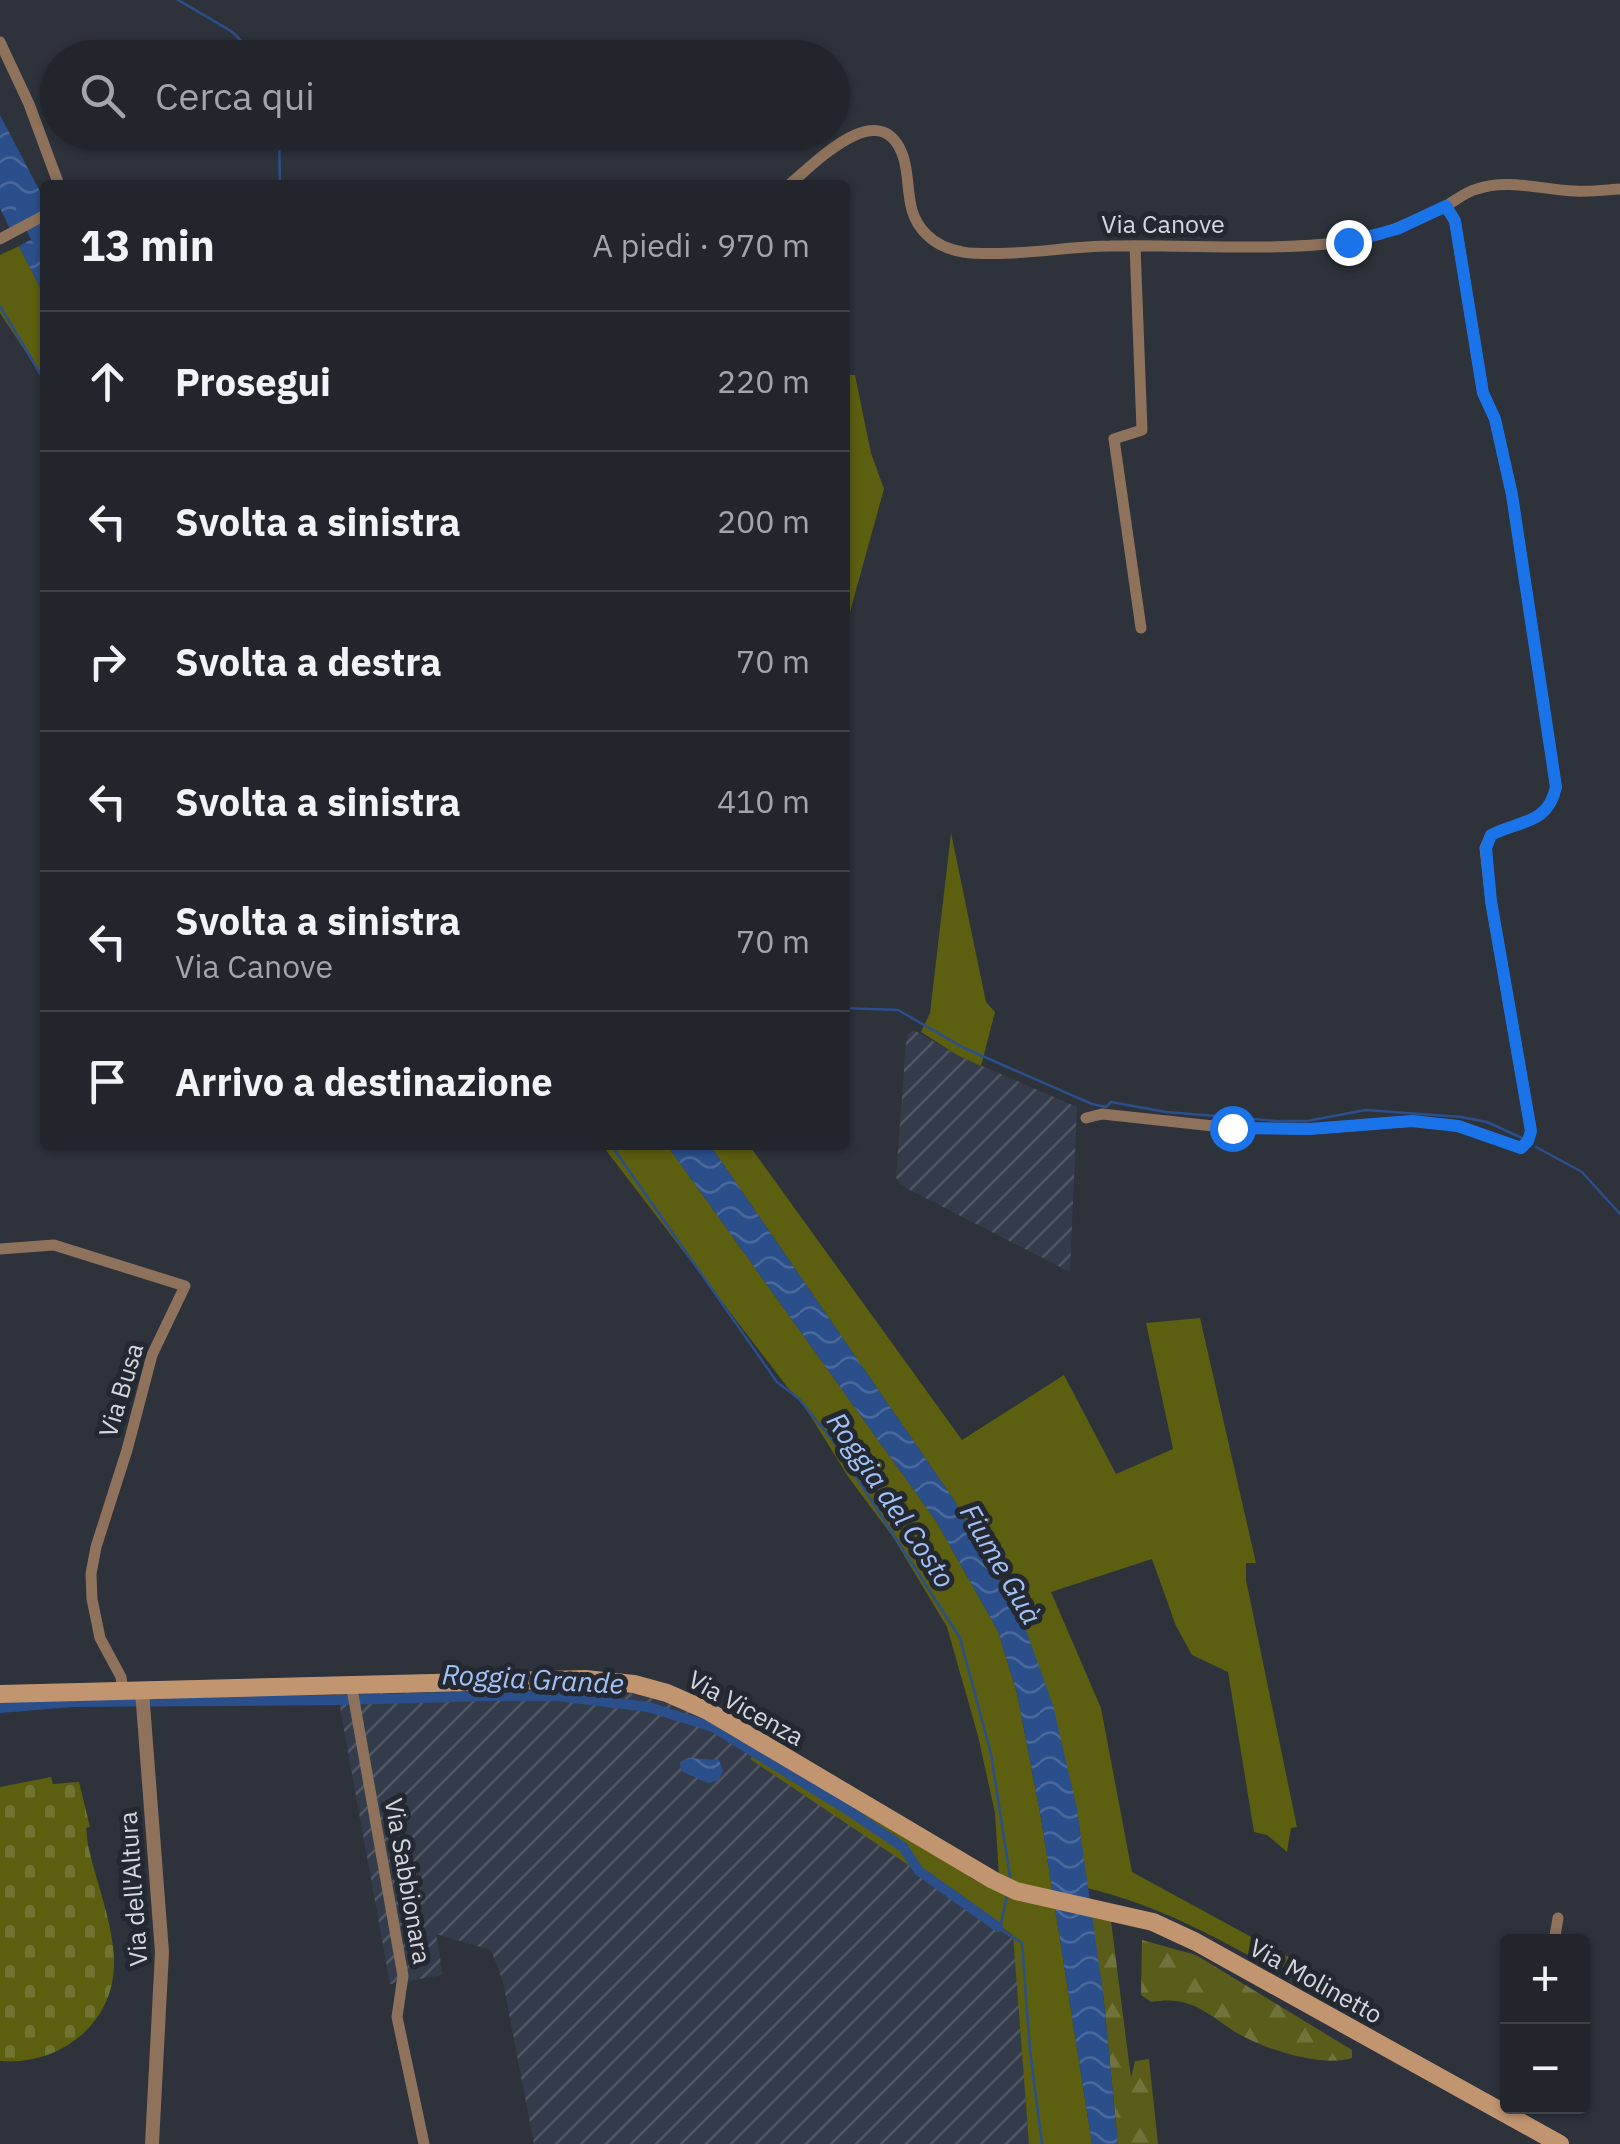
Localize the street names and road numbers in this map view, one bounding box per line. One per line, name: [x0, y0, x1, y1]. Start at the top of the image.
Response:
street label: Via Canove: [1101, 207, 1225, 240]
street label: Via Busa: [91, 1339, 150, 1441]
street label: Via Vicenza: [682, 1662, 810, 1753]
street label: Via Sabbionara: [378, 1795, 439, 1966]
street label: Via dell'Altura: [111, 1810, 154, 1968]
street label: Via Molinetto: [1244, 1930, 1389, 2031]

